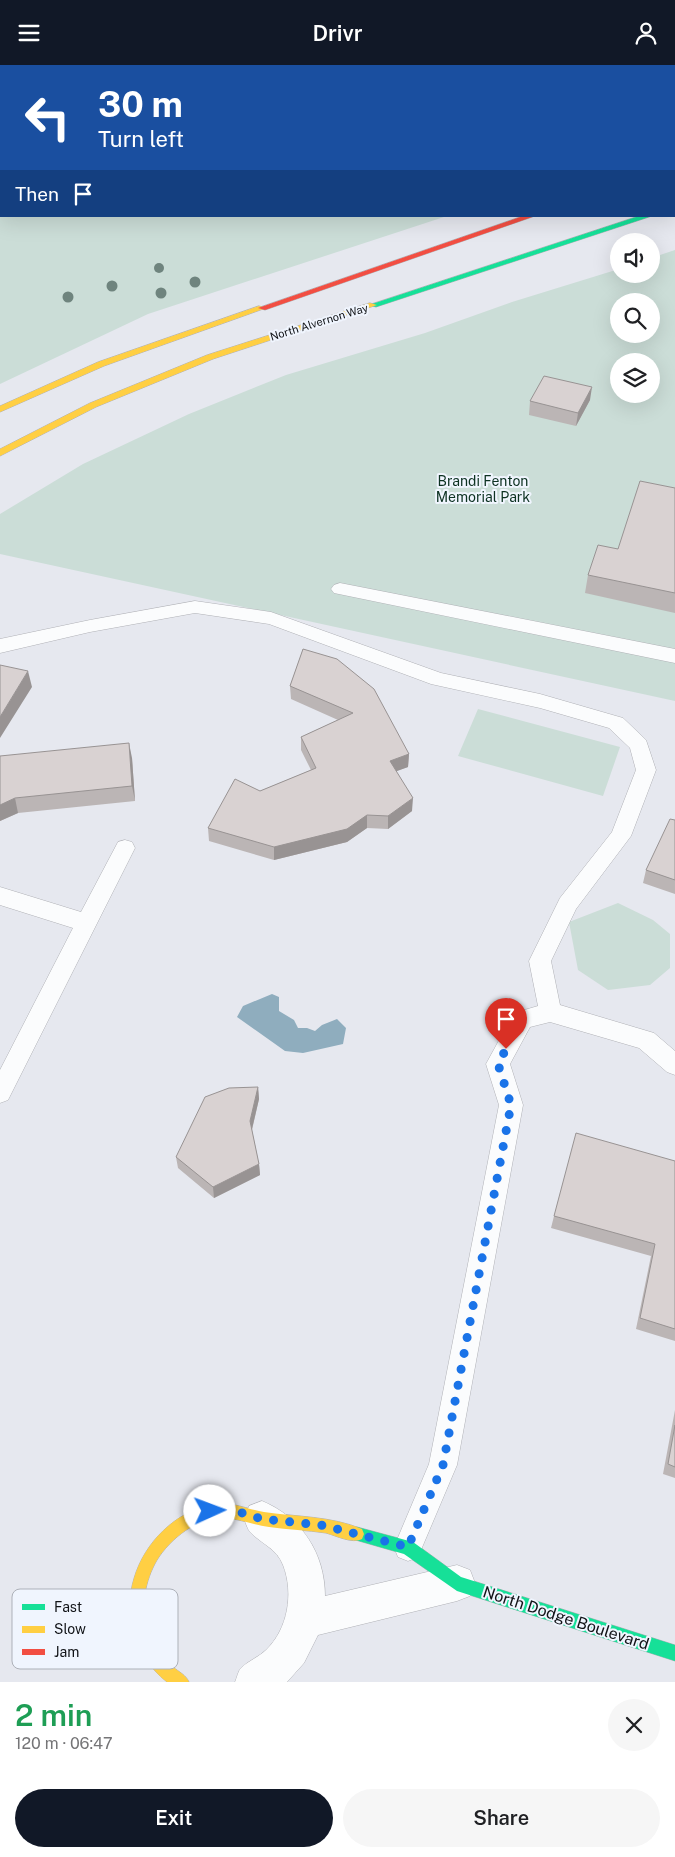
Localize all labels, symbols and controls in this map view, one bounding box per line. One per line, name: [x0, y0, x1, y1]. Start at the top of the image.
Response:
icon: menu: [15, 19, 43, 47]
icon: person: [632, 19, 660, 47]
text: Drivr: [312, 20, 363, 46]
text: 30 m: [98, 84, 183, 125]
icon: left: [15, 85, 80, 150]
text: Turn left: [98, 126, 184, 152]
icon: arrive: [69, 180, 97, 208]
text: Then: [15, 183, 59, 205]
map controls: [610, 233, 660, 403]
button: sound: [610, 233, 660, 283]
button: search: [610, 293, 660, 343]
street label: North Alvernon Way: [269, 301, 370, 343]
button: layers: [610, 353, 660, 403]
park label: Brandi Fenton Memorial Park: [436, 473, 530, 505]
pin: [485, 998, 527, 1049]
icon: arrive: [492, 1005, 520, 1033]
position arrow: [183, 1484, 235, 1536]
street label: North Dodge Boulevard: [481, 1582, 651, 1654]
legend: [12, 1589, 178, 1669]
text: Fast: [54, 1599, 82, 1615]
text: Slow: [54, 1621, 86, 1637]
text: Jam: [54, 1644, 79, 1660]
text: 2 min: [15, 1697, 92, 1733]
button: close: [608, 1699, 660, 1751]
text: 120 m · 06:47: [15, 1734, 113, 1753]
button: Exit: [15, 1789, 333, 1847]
button: Share: [343, 1789, 660, 1847]

